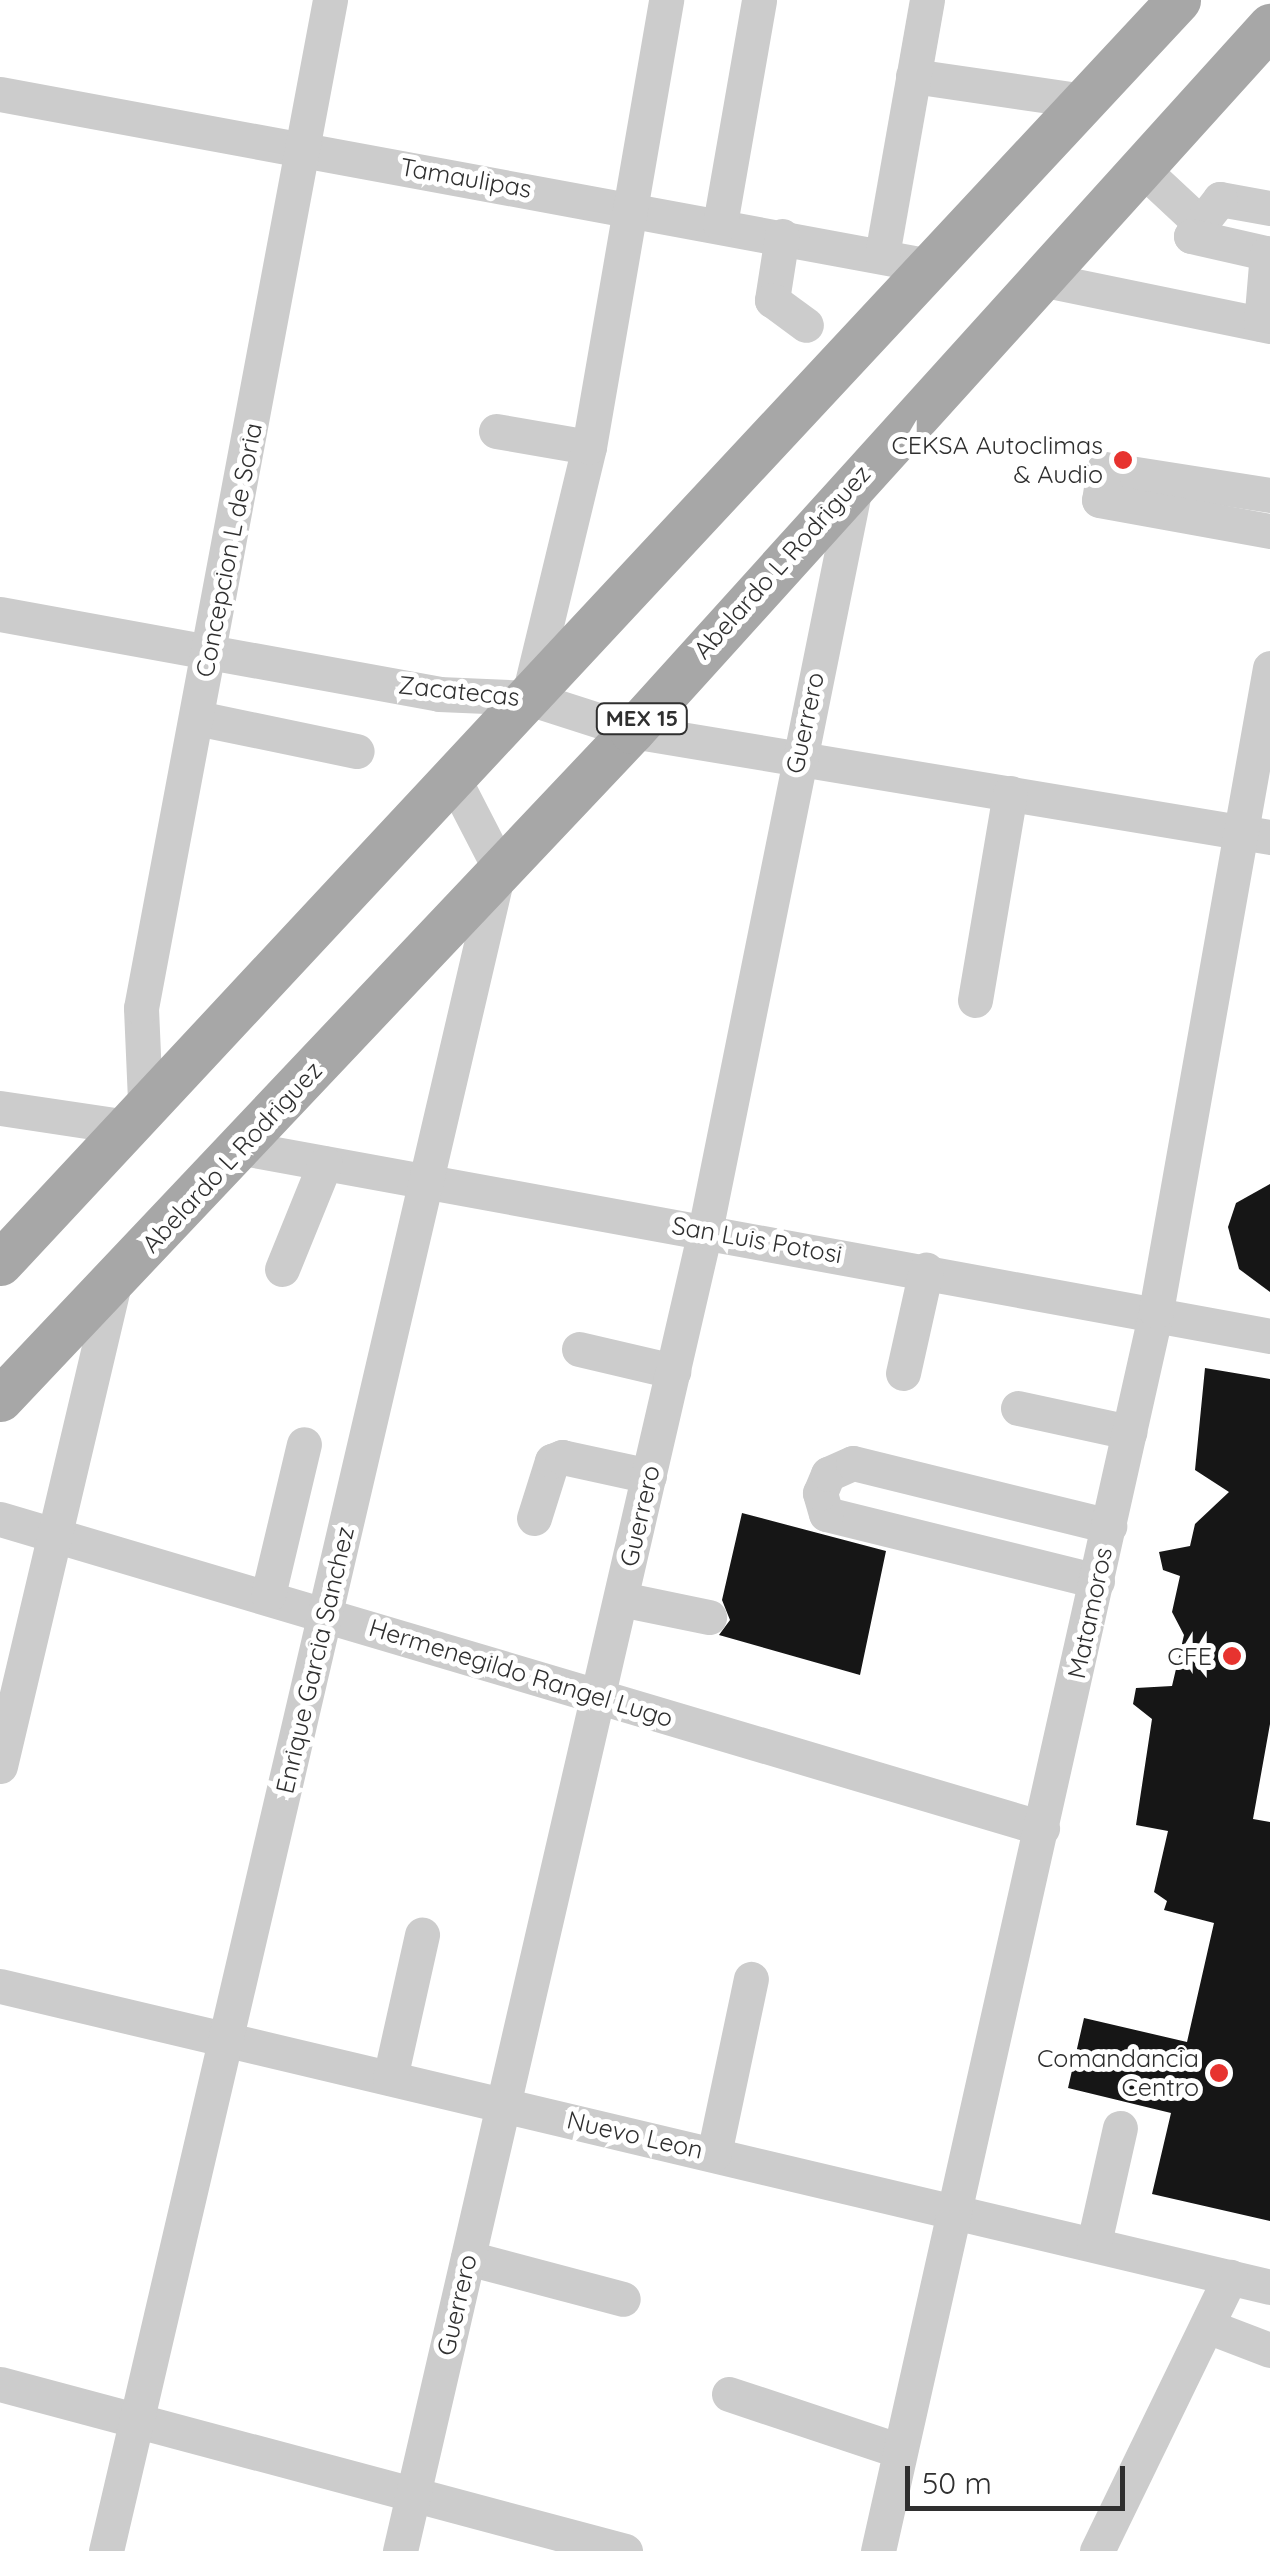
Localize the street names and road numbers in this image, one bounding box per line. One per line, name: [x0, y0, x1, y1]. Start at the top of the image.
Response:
street label: Tamaulipas: [398, 152, 534, 204]
street label: Concepcion L de Soria: [190, 420, 268, 680]
street label: Abelardo L Rodriguez: [687, 459, 877, 665]
street label: Zacatecas: [397, 670, 521, 712]
street label: Guerrero: [780, 670, 830, 776]
road number: MEX 15: [594, 702, 690, 736]
street label: Abelardo L Rodriguez: [136, 1055, 328, 1259]
street label: San Luis Potosi: [670, 1210, 844, 1270]
street label: Guerrero: [614, 1463, 666, 1569]
street label: Enrique Garcia Sanchez: [270, 1524, 360, 1796]
street label: Matamoros: [1061, 1545, 1119, 1681]
street label: Hermenegildo Rangel Lugo: [365, 1612, 677, 1734]
street label: Nuevo Leon: [564, 2105, 706, 2165]
street label: Guerrero: [431, 2252, 483, 2358]

